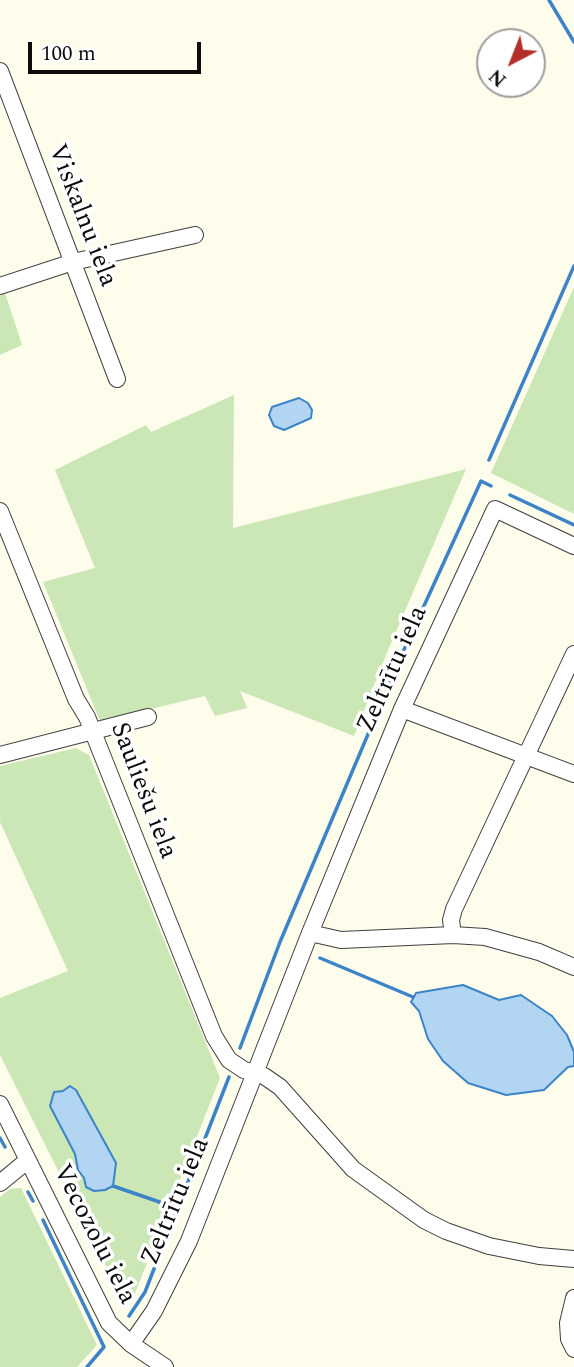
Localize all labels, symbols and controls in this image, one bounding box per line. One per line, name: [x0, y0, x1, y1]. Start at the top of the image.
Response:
scale bar: [32, 28, 205, 72]
north arrow: [476, 28, 546, 98]
text: 100 m: [41, 38, 96, 70]
text: N: [482, 62, 513, 93]
street label: Viskalnu iela: [40, 140, 122, 292]
street label: Zeltrītu iela: [352, 602, 436, 738]
street label: Sauliešu iela: [102, 718, 182, 864]
street label: Zeltrītu iela: [136, 1133, 218, 1271]
street label: Vecozolu iela: [44, 1160, 142, 1310]

